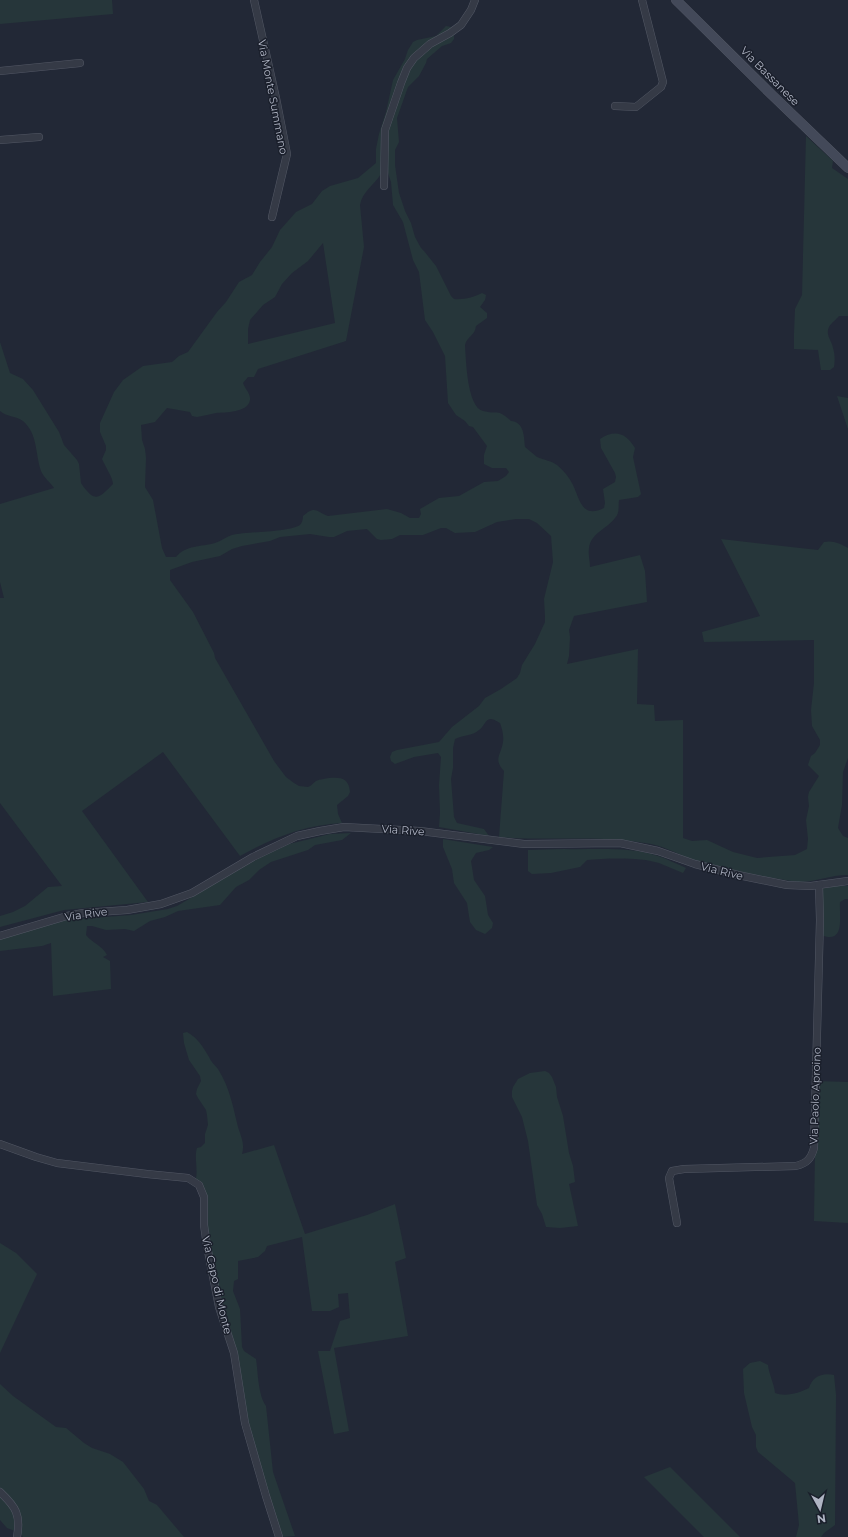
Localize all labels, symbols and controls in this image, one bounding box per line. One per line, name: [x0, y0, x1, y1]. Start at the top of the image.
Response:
street label: Via Monte Summano: [255, 38, 291, 156]
street label: Via Bassanese: [738, 44, 803, 109]
street label: Via Rive: [381, 822, 425, 839]
street label: Via Rive: [699, 859, 745, 883]
street label: Via Rive: [64, 904, 109, 924]
street label: Via Paolo Aproino: [806, 1047, 824, 1145]
street label: Via Capo di Monte: [199, 1235, 235, 1336]
north arrow: [800, 1489, 840, 1529]
text: N: [816, 1511, 827, 1526]

